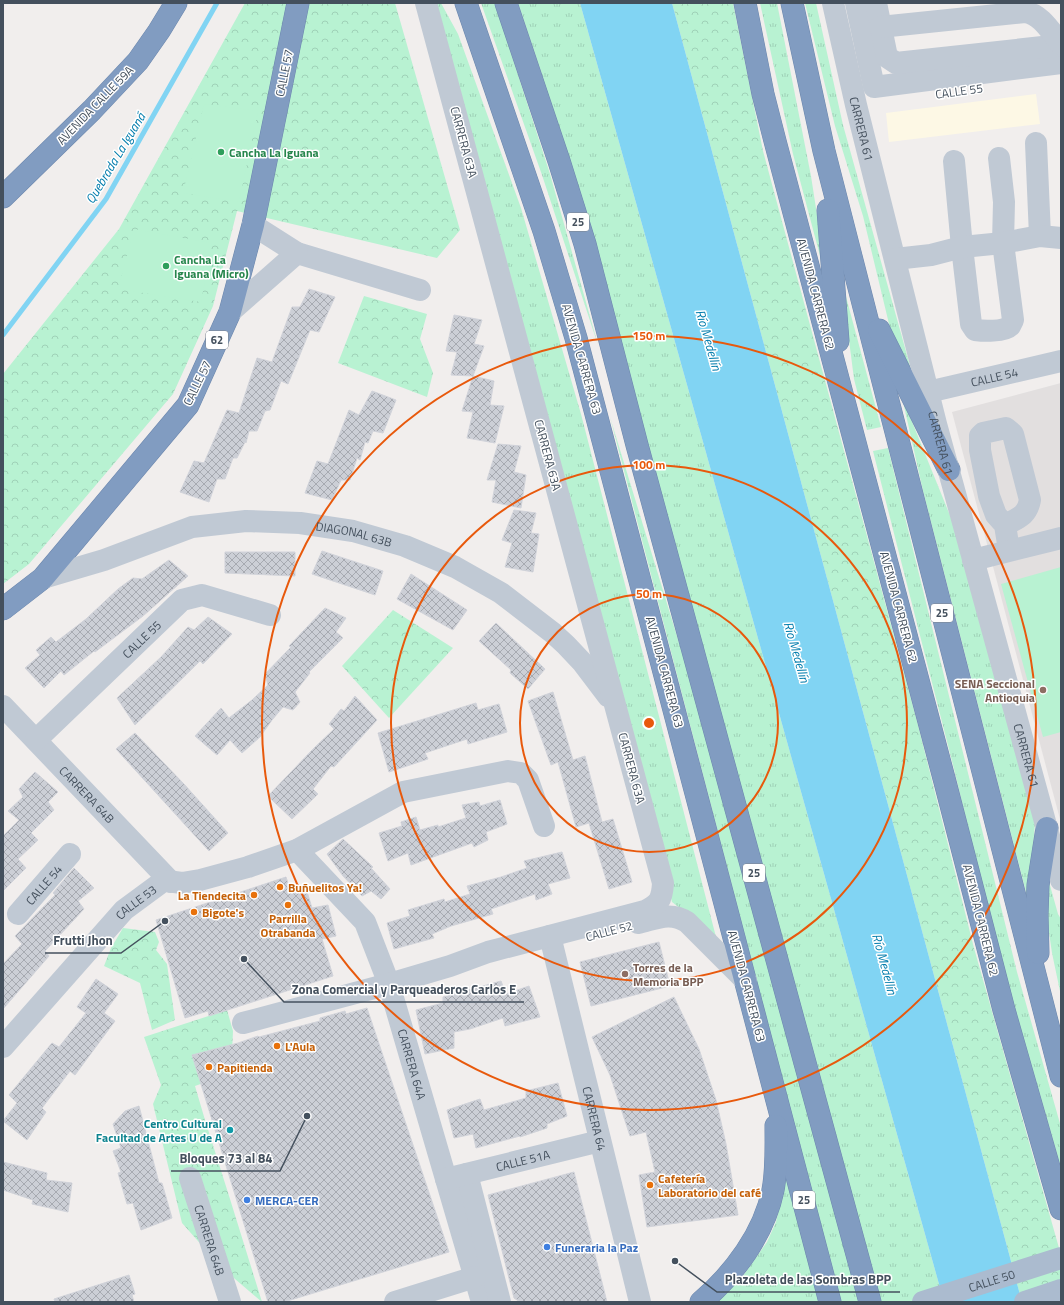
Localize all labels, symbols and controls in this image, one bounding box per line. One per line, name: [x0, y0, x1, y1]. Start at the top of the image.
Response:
street label: CALLE 57: [270, 48, 298, 98]
street label: AVENIDA CALLE 59A: [52, 61, 138, 149]
street label: CALLE 55: [934, 78, 984, 104]
street label: CARRERA 61: [845, 95, 879, 163]
street label: CARRERA 63A: [445, 104, 483, 180]
water label: Quebrada La Iguaná: [80, 107, 151, 207]
place label: Cancha La Iguana: [229, 143, 319, 162]
marker: Cancha La Iguana: [216, 147, 226, 157]
road number: 25: [567, 213, 589, 231]
street label: AVENIDA CARRERA 62: [792, 236, 840, 352]
place label: Cancha La Iguana (Micro): [174, 250, 249, 283]
marker: Cancha La Iguana (Micro): [161, 261, 171, 271]
street label: AVENIDA CARRERA 63: [557, 301, 607, 417]
water label: Río Medellín: [691, 307, 727, 373]
text: 150 m: [633, 326, 665, 345]
road number: 62: [206, 331, 228, 349]
street label: CALLE 57: [178, 357, 216, 409]
street label: CALLE 54: [969, 362, 1020, 391]
street label: CARRERA 61: [924, 409, 959, 477]
street label: CARRERA 63A: [529, 417, 567, 493]
text: 100 m: [633, 455, 665, 474]
street label: DIAGONAL 63B: [315, 516, 394, 551]
street label: AVENIDA CARRERA 62: [875, 549, 923, 665]
text: 50 m: [636, 584, 662, 603]
road number: 25: [931, 604, 953, 622]
street label: AVENIDA CARRERA 63: [641, 614, 689, 730]
street label: CALLE 55: [118, 615, 165, 662]
water label: Río Medellín: [779, 619, 815, 685]
place label: SENA Seccional Antioquia: [955, 674, 1035, 707]
marker: SENA Seccional Antioquia: [1038, 685, 1048, 695]
centre of rings: [642, 716, 656, 730]
street label: CARRERA 61: [1009, 721, 1045, 790]
street label: CARRERA 63A: [613, 730, 651, 806]
street label: CARRERA 64B: [55, 761, 119, 827]
street label: CALLE 54: [21, 860, 67, 909]
street label: AVENIDA CARRERA 62: [958, 862, 1004, 978]
road number: 25: [743, 864, 765, 882]
place label: Buñuelitos Ya!: [288, 878, 362, 897]
street label: CALLE 53: [110, 880, 160, 924]
marker: Buñuelitos Ya!: [275, 882, 285, 892]
place label: La Tiendecita: [178, 886, 246, 905]
marker: La Tiendecita: [249, 890, 259, 900]
marker: Parrilla Otrabanda: [283, 900, 293, 910]
place label: Bigote's: [202, 903, 244, 922]
marker: Bigote's: [189, 907, 199, 917]
place label: Parrilla Otrabanda: [261, 909, 315, 942]
street label: CALLE 52: [583, 916, 635, 946]
callout: Frutti Jhon: [45, 928, 121, 953]
street label: AVENIDA CARRERA 63: [723, 928, 771, 1044]
text: Frutti Jhon: [53, 930, 113, 950]
water label: Río Medellín: [867, 931, 903, 997]
place label: Torres de la Memoria BPP: [633, 958, 704, 991]
marker: Torres de la Memoria BPP: [620, 969, 630, 979]
callout: Zona Comercial y Parqueaderos Carlos E: [284, 977, 524, 1002]
text: Zona Comercial y Parqueaderos Carlos E: [292, 979, 516, 999]
street label: CARRERA 64A: [393, 1026, 432, 1102]
place label: L'Aula: [285, 1037, 316, 1056]
marker: L'Aula: [272, 1041, 282, 1051]
place label: Papitienda: [217, 1058, 273, 1077]
marker: Papitienda: [204, 1062, 214, 1072]
street label: CARRERA 64: [578, 1084, 612, 1153]
place label: Centro Cultural Facultad de Artes U de A: [96, 1114, 223, 1147]
marker: Centro Cultural Facultad de Artes U de A: [225, 1125, 235, 1135]
street label: CALLE 51A: [494, 1144, 552, 1176]
callout: Bloques 73 al 84: [171, 1146, 280, 1171]
text: Bloques 73 al 84: [179, 1148, 273, 1168]
place label: Cafetería Laboratorio del café: [658, 1169, 761, 1202]
marker: Cafetería Laboratorio del café: [645, 1180, 655, 1190]
place label: MERCA-CER: [255, 1191, 319, 1210]
road number: 25: [793, 1191, 815, 1209]
marker: MERCA-CER: [242, 1195, 252, 1205]
street label: CARRERA 64B: [190, 1202, 230, 1278]
place label: Funeraria la Paz: [555, 1238, 638, 1257]
marker: Funeraria la Paz: [542, 1242, 552, 1252]
street label: CALLE 50: [966, 1264, 1018, 1296]
callout: Plazoleta de las Sombras BPP: [717, 1267, 900, 1292]
text: Plazoleta de las Sombras BPP: [725, 1269, 892, 1289]

